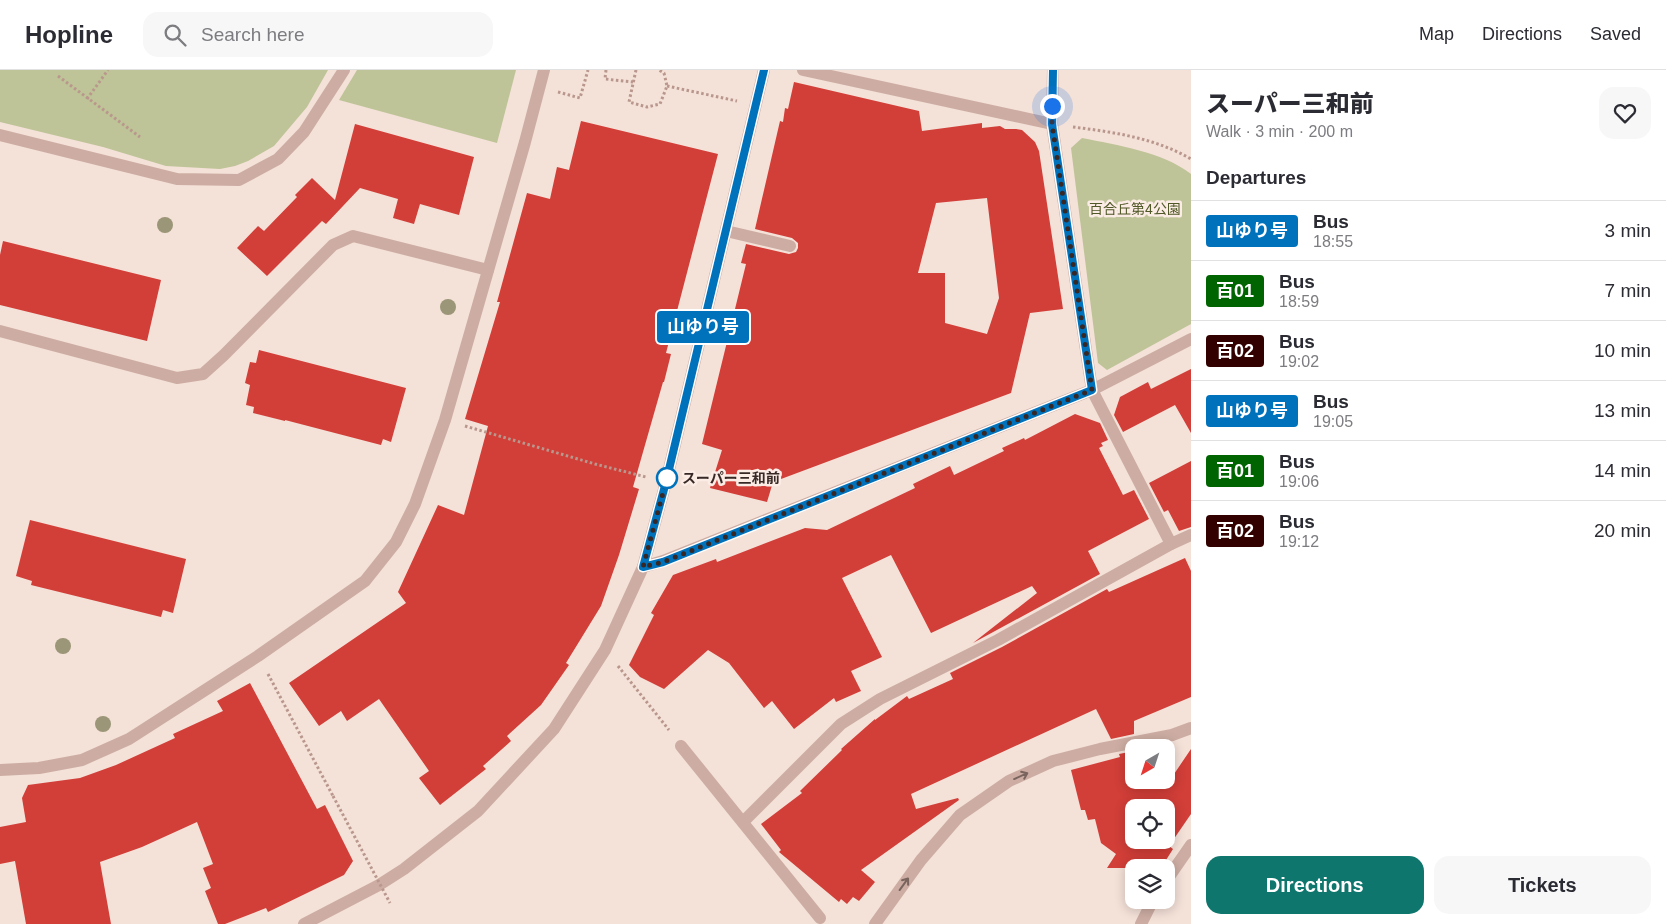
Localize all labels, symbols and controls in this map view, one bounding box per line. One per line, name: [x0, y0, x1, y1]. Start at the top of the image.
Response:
search box: [143, 12, 493, 57]
text: Hopline: [25, 21, 113, 48]
icon: search: [161, 21, 189, 49]
text: Search here: [201, 24, 305, 45]
text: Map: [1419, 24, 1454, 44]
text: Directions: [1482, 24, 1562, 44]
text: Saved: [1590, 24, 1641, 44]
button: heart: [1599, 87, 1651, 139]
text: スーパー三和前: [1206, 90, 1374, 117]
your location: [1040, 94, 1065, 119]
text: Walk · 3 min · 200 m: [1206, 123, 1353, 140]
text: Departures: [1206, 167, 1306, 188]
park label: 百合丘第4公園: [1089, 201, 1181, 217]
text: Bus: [1313, 211, 1349, 232]
text: 3 min: [1605, 220, 1651, 241]
text: 山ゆり号: [1216, 221, 1288, 241]
text: 18:55: [1313, 233, 1353, 250]
text: Bus: [1279, 271, 1315, 292]
text: 7 min: [1605, 280, 1651, 301]
text: 百01: [1216, 281, 1254, 301]
text: 18:59: [1279, 293, 1319, 310]
line badge: 山ゆり号: [668, 311, 738, 343]
text: 山ゆり号: [667, 317, 739, 337]
text: Bus: [1279, 331, 1315, 352]
text: 10 min: [1594, 340, 1651, 361]
text: 百02: [1216, 341, 1254, 361]
text: 19:02: [1279, 353, 1319, 370]
text: Bus: [1313, 391, 1349, 412]
text: 13 min: [1594, 400, 1651, 421]
text: 山ゆり号: [1216, 401, 1288, 421]
text: 19:05: [1313, 413, 1353, 430]
text: Bus: [1279, 451, 1315, 472]
text: 14 min: [1594, 460, 1651, 481]
text: 百01: [1216, 461, 1254, 481]
marker: スーパー三和前: [656, 467, 678, 489]
place label: スーパー三和前: [682, 470, 780, 486]
text: 19:06: [1279, 473, 1319, 490]
text: Bus: [1279, 511, 1315, 532]
text: 20 min: [1594, 520, 1651, 541]
text: 百02: [1216, 521, 1254, 541]
text: 19:12: [1279, 533, 1319, 550]
north arrow: [1125, 739, 1175, 789]
map controls: [1125, 739, 1175, 909]
one-way arrow: [1013, 770, 1028, 780]
button: locate: [1125, 799, 1175, 849]
button: Directions: [1206, 856, 1424, 914]
button: Tickets: [1434, 856, 1651, 914]
button: layers: [1125, 859, 1175, 909]
one-way arrow: [898, 878, 909, 891]

